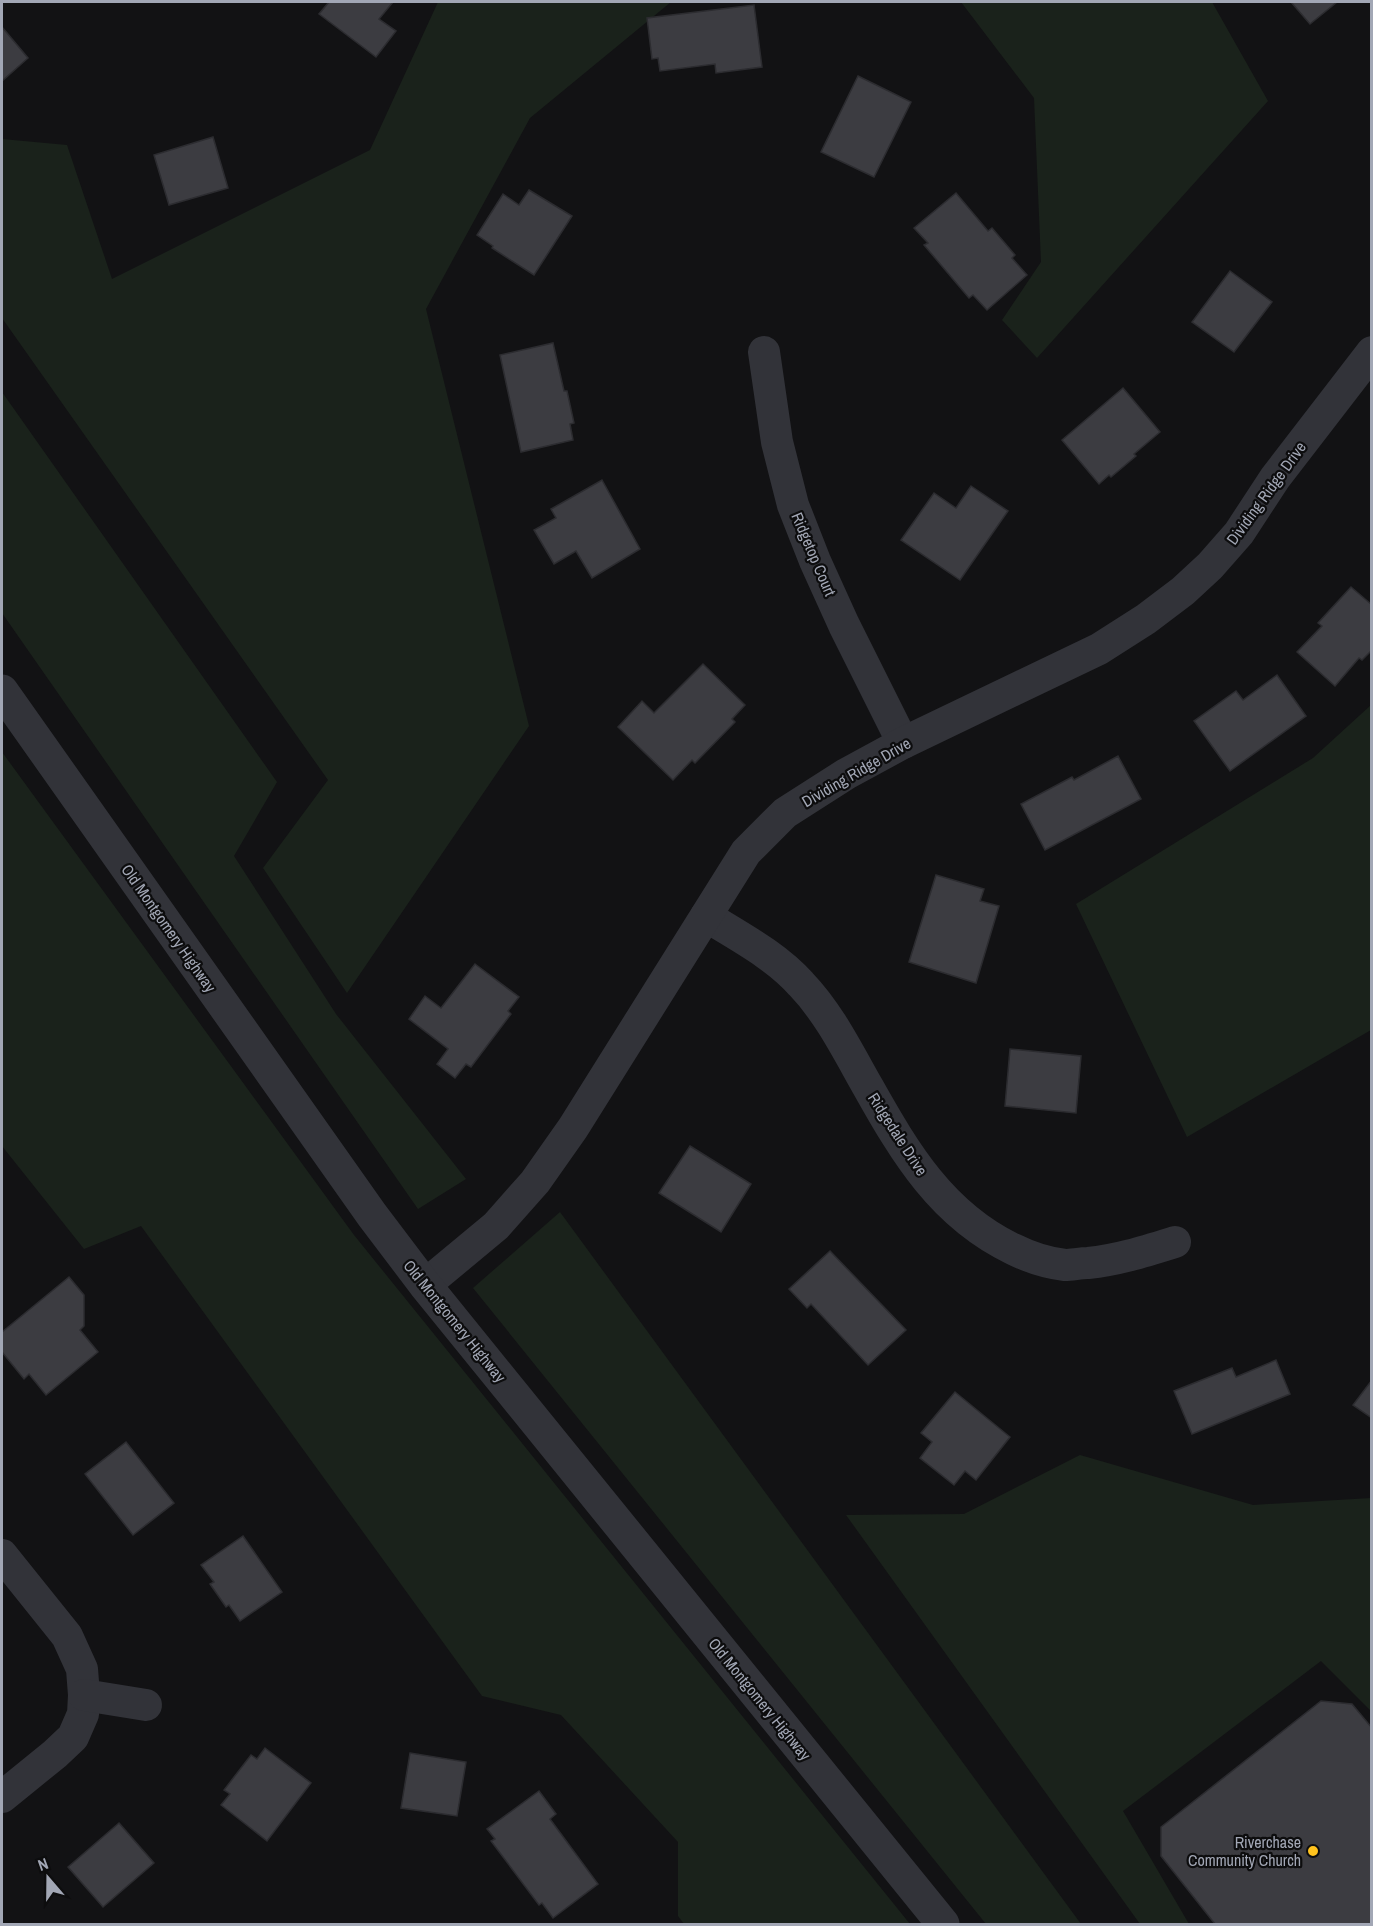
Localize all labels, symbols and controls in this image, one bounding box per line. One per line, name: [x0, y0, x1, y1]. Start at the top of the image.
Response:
street label: Dividing Ridge Drive: [1221, 437, 1311, 549]
street label: Ridgetop Court: [786, 509, 842, 600]
street label: Dividing Ridge Drive: [797, 732, 915, 812]
street label: Old Montgomery Highway: [116, 860, 222, 997]
street label: Ridgedale Drive: [863, 1088, 933, 1180]
street label: Old Montgomery Highway: [399, 1255, 512, 1387]
street label: Old Montgomery Highway: [704, 1633, 817, 1765]
place label: Riverchase Community Church: [1188, 1831, 1301, 1871]
marker: Riverchase Community Church: [1306, 1844, 1320, 1858]
north arrow: [18, 1848, 78, 1908]
text: N: [35, 1852, 51, 1876]

